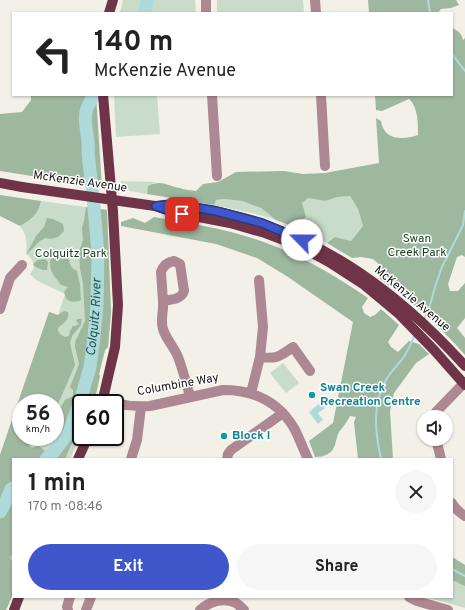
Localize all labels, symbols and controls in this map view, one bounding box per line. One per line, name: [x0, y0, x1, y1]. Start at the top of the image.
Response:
text: 140 m: [94, 25, 173, 61]
icon: left: [28, 28, 80, 80]
text: McKenzie Avenue: [94, 60, 236, 83]
street label: McKenzie Avenue: [32, 167, 128, 197]
pin: [165, 197, 199, 231]
icon: arrive: [171, 203, 193, 225]
position arrow: [281, 219, 323, 261]
park label: Swan Creek Park: [387, 231, 447, 261]
park label: Colquitz Park: [35, 246, 107, 262]
street label: McKenzie Avenue: [371, 262, 453, 336]
water label: Colquitz River: [84, 277, 106, 357]
street label: Columbine Way: [136, 370, 220, 400]
place label: Swan Creek Recreation Centre: [320, 380, 421, 410]
marker: Swan Creek Recreation Centre: [307, 390, 317, 400]
speed limit sign: 60: [72, 394, 124, 446]
text: 56: [26, 402, 50, 428]
map controls: [417, 410, 453, 446]
button: sound: [417, 410, 453, 446]
text: km/h: [26, 423, 50, 436]
place label: Block I: [232, 428, 270, 444]
marker: Block I: [219, 431, 229, 441]
text: 1 min: [28, 469, 86, 499]
button: close: [395, 471, 437, 513]
text: 170 m · 08:46: [28, 499, 103, 515]
button: Exit: [28, 544, 229, 590]
button: Share: [237, 544, 437, 590]

